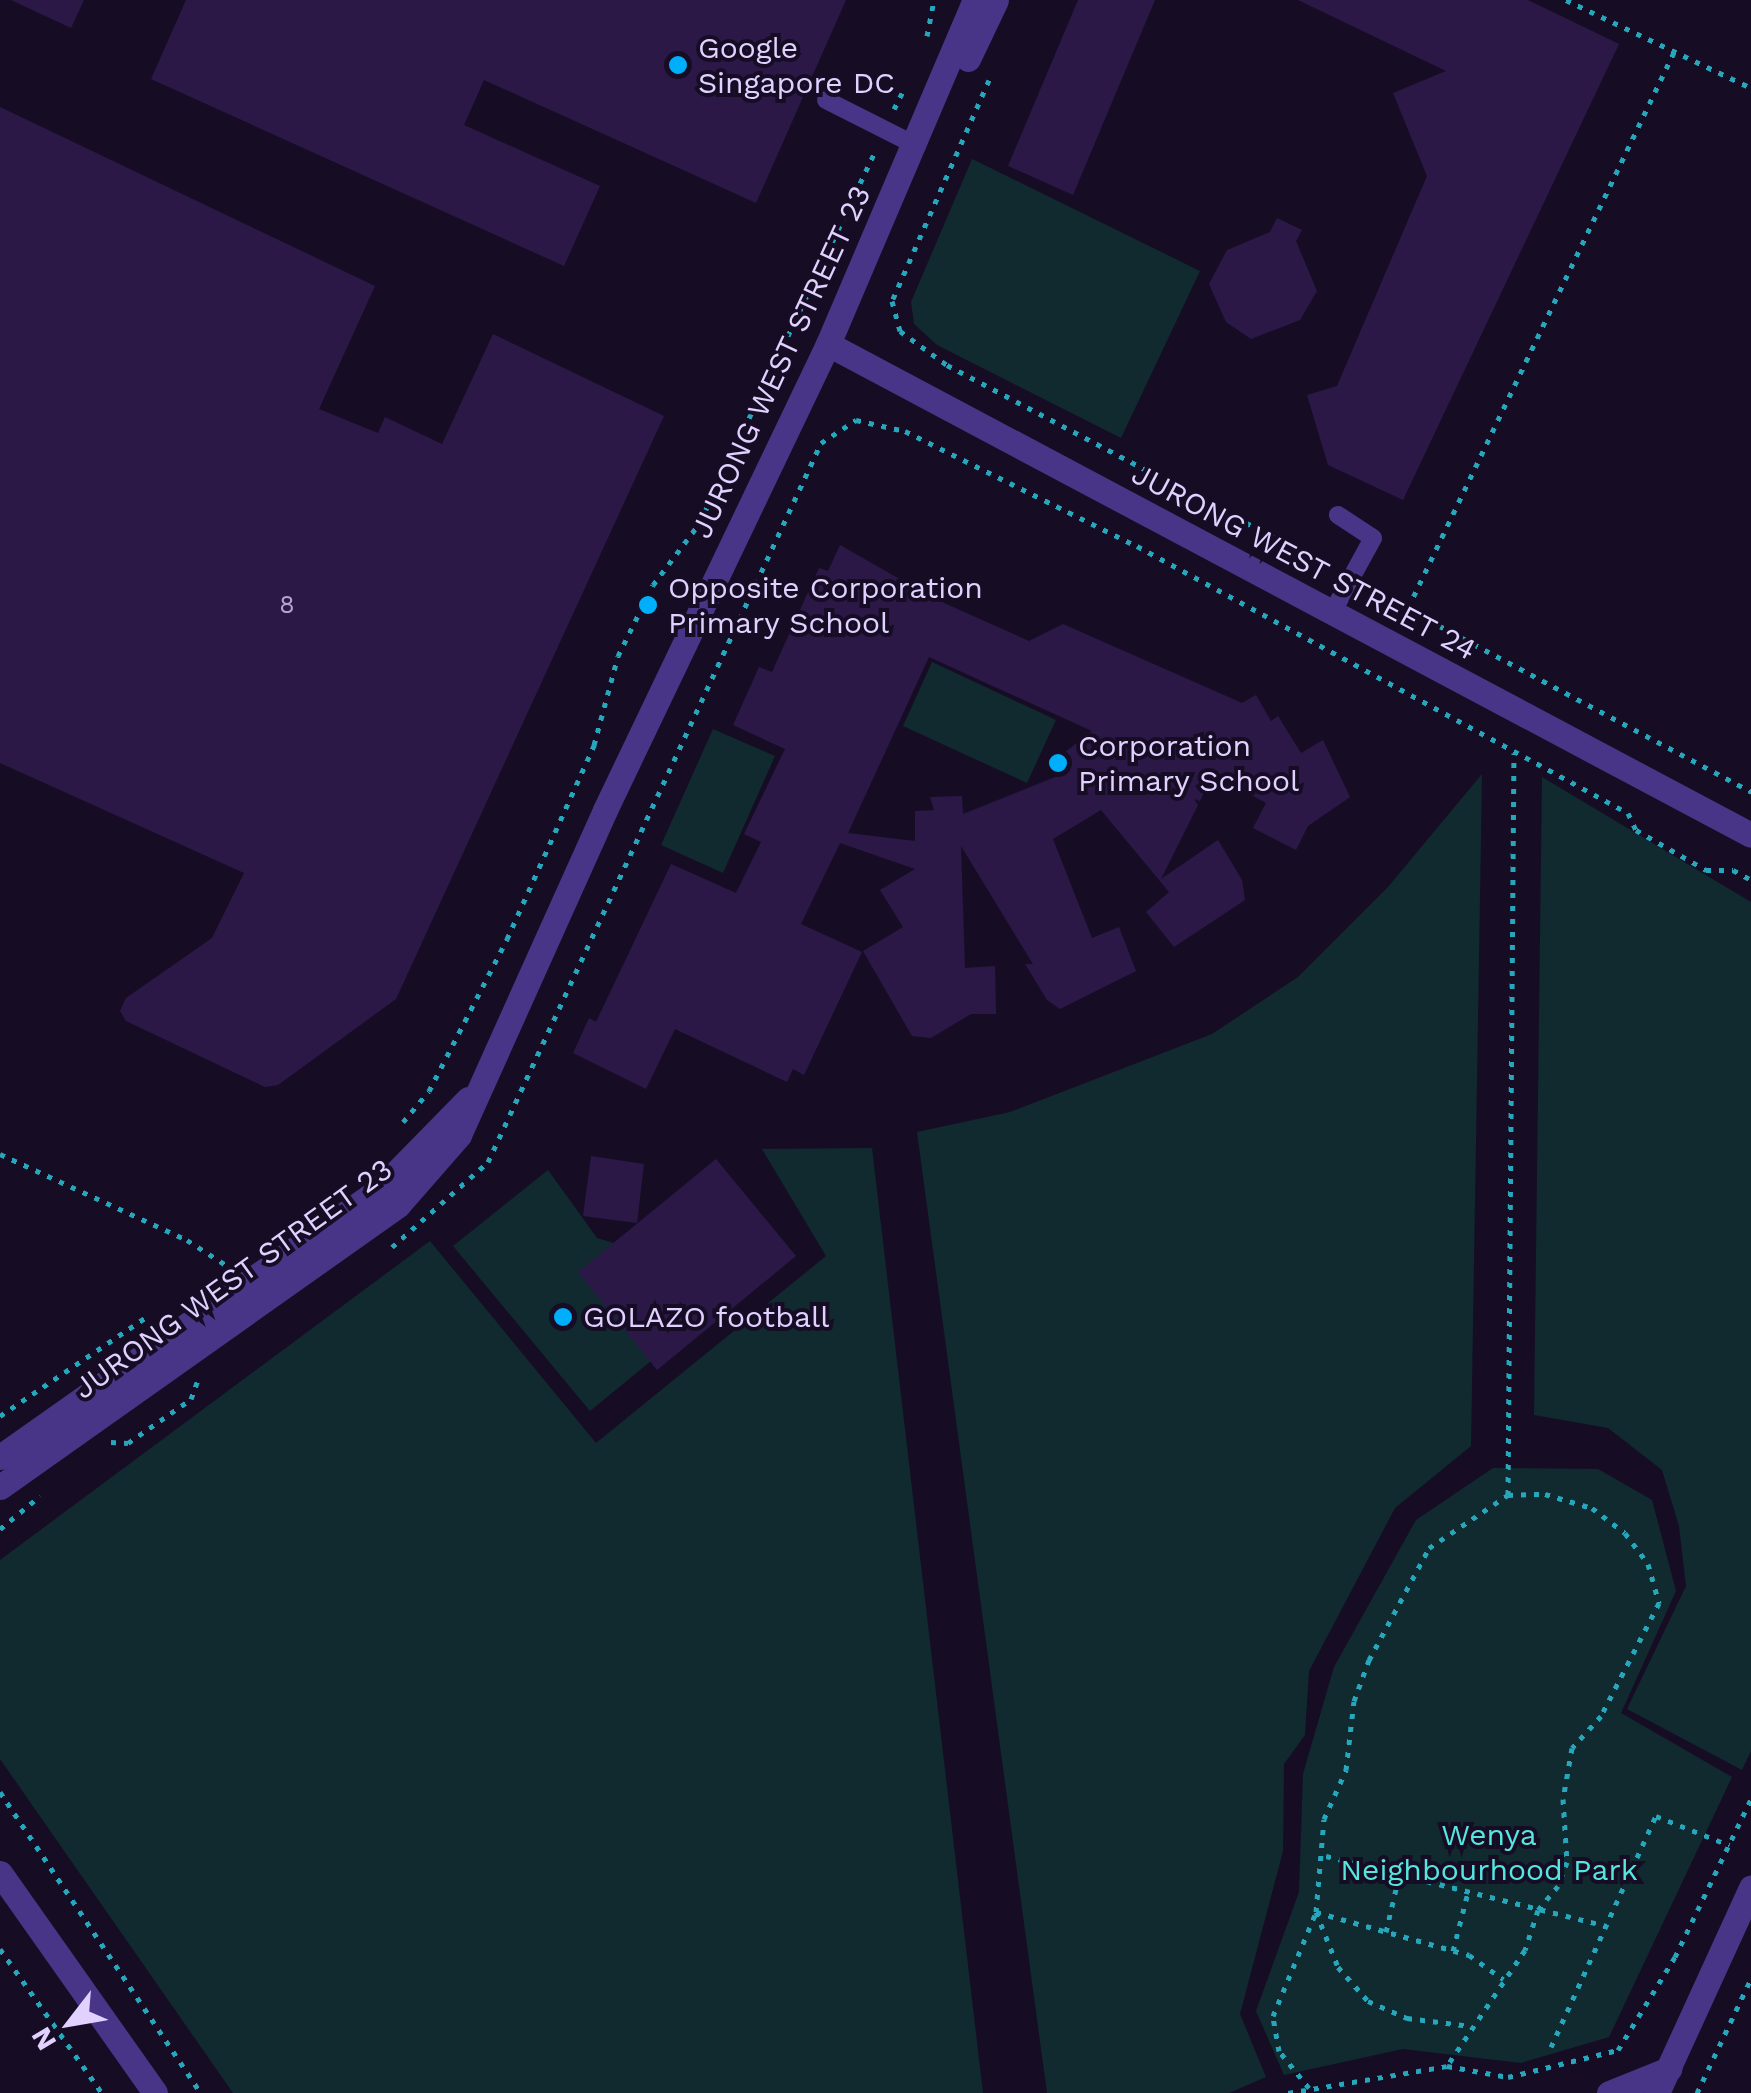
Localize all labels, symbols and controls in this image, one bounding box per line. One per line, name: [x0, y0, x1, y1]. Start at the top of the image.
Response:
place label: Google Singapore DC: [698, 30, 895, 100]
marker: Google Singapore DC: [667, 54, 689, 76]
street label: JURONG WEST STREET 23: [683, 179, 879, 545]
street label: JURONG WEST STREET 24: [1125, 455, 1483, 669]
place label: Opposite Corporation Primary School: [668, 570, 983, 640]
house number: 8: [279, 590, 295, 620]
marker: Opposite Corporation Primary School: [637, 594, 659, 616]
place label: Corporation Primary School: [1078, 728, 1300, 798]
marker: Corporation Primary School: [1047, 752, 1069, 774]
street label: JURONG WEST STREET 23: [66, 1151, 400, 1407]
place label: GOLAZO football: [583, 1299, 830, 1335]
marker: GOLAZO football: [552, 1306, 574, 1328]
park label: Wenya Neighbourhood Park: [1340, 1817, 1638, 1888]
north arrow: [20, 1973, 120, 2073]
text: N: [24, 2021, 63, 2056]

